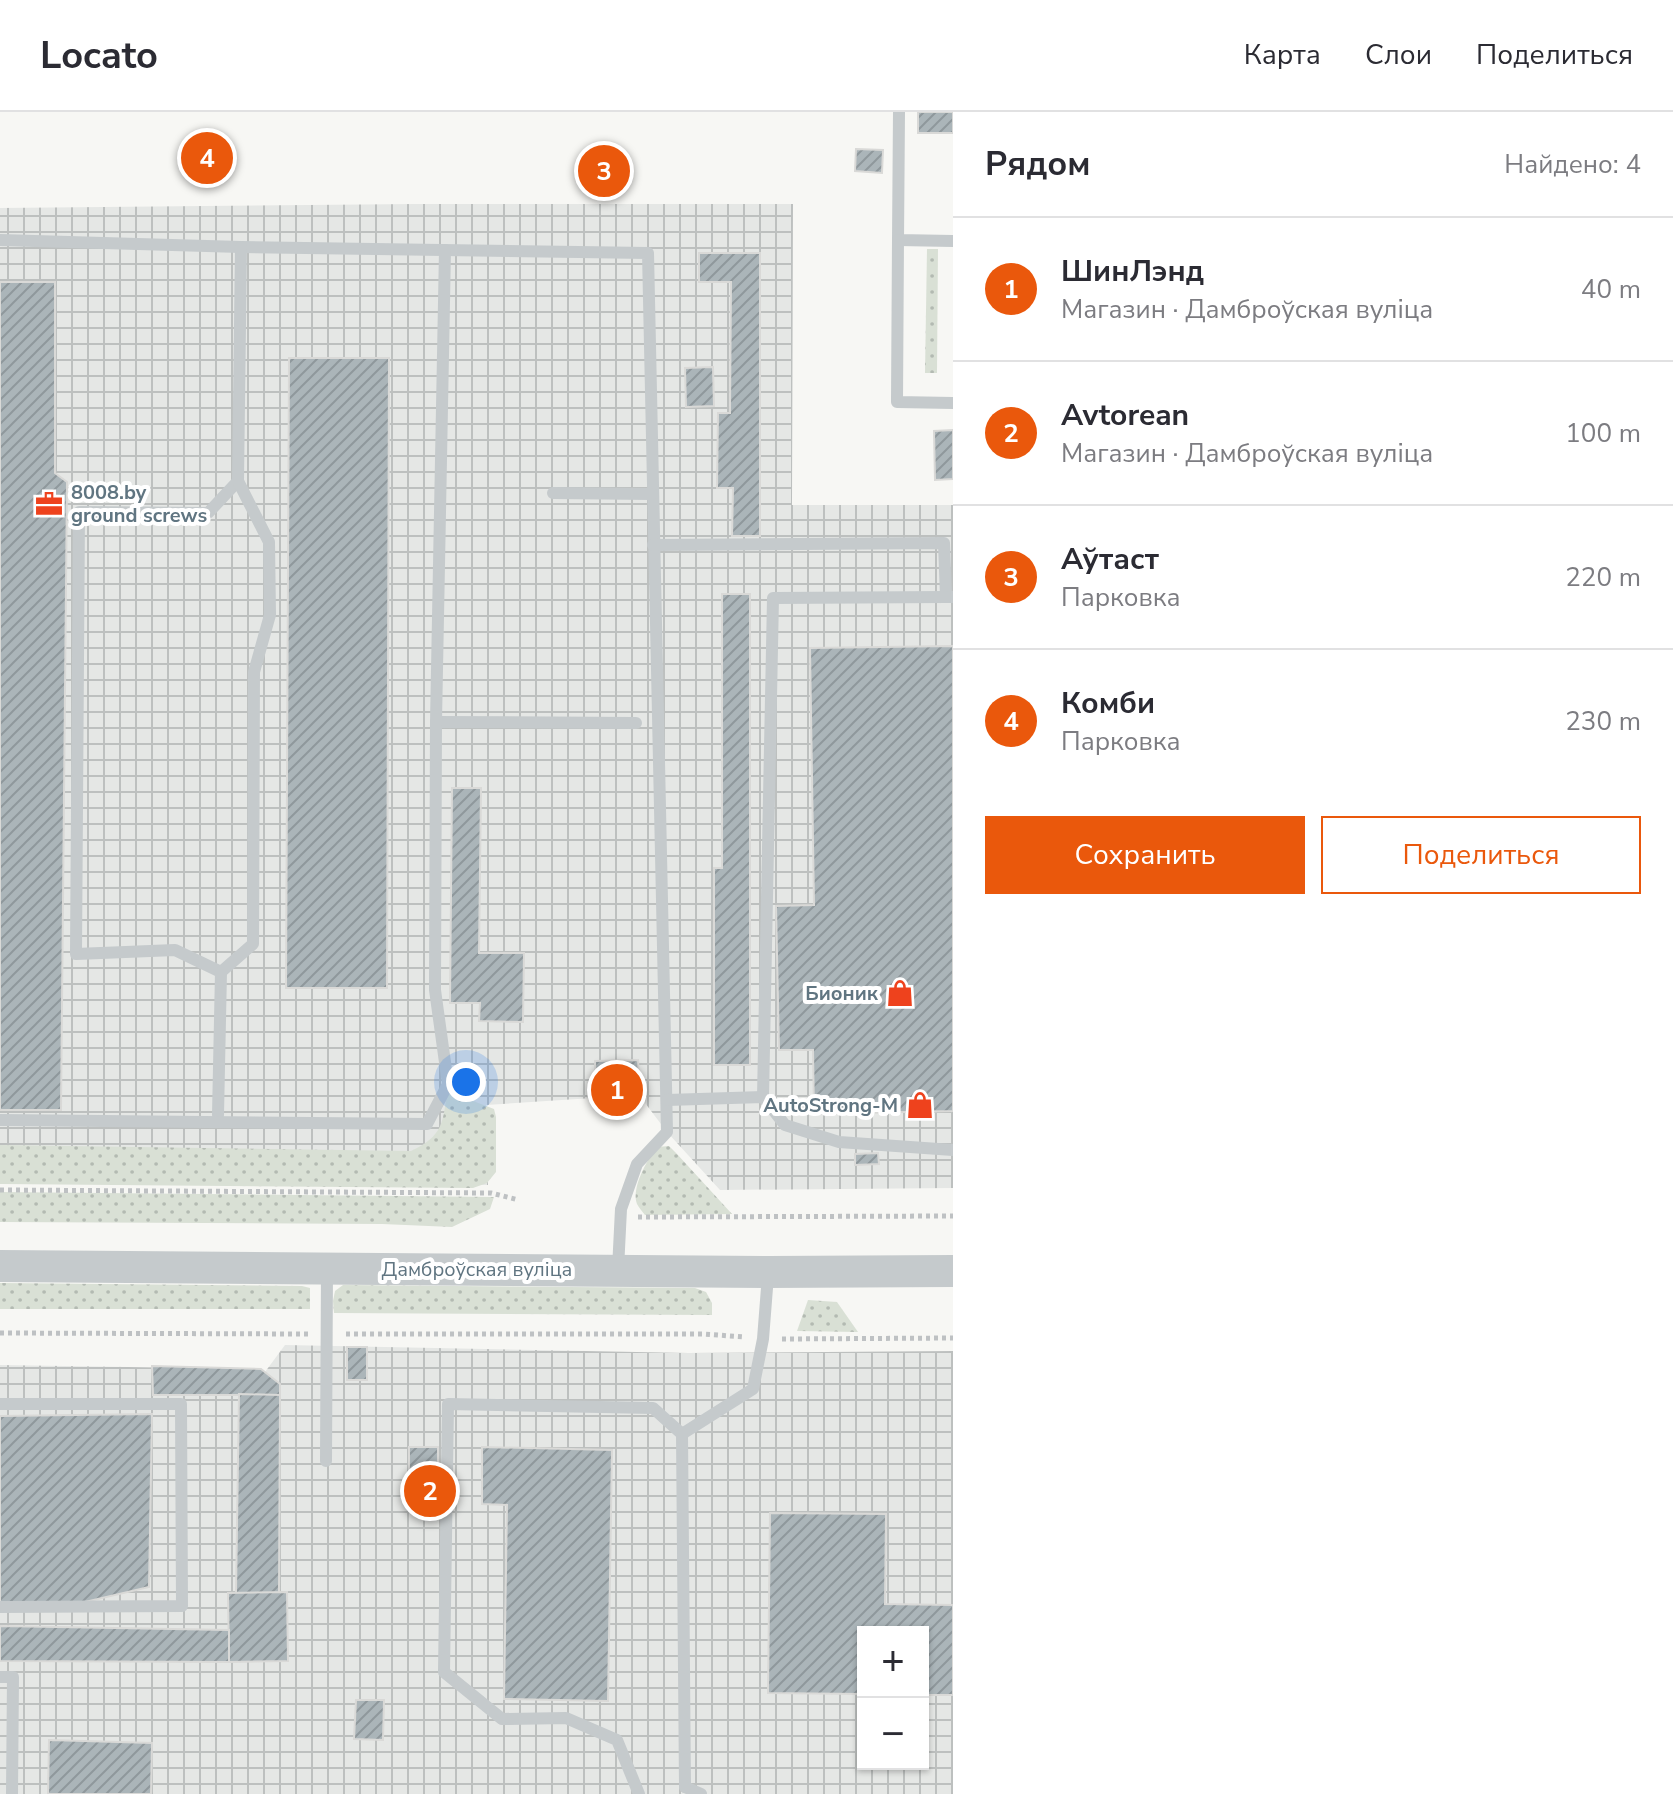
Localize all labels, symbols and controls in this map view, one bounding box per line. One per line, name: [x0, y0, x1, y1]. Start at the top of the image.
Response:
text: Locato: [40, 30, 158, 81]
text: Карта: [1244, 36, 1321, 74]
text: Слои: [1365, 36, 1432, 74]
text: Поделиться: [1476, 36, 1633, 74]
pin: 4: [181, 128, 233, 188]
pin: 3: [578, 141, 630, 201]
text: Рядом: [985, 141, 1091, 187]
text: Найдено: 4: [1504, 147, 1641, 182]
text: ШинЛэнд: [1061, 251, 1204, 292]
text: 1: [1003, 272, 1019, 307]
text: 40 m: [1581, 272, 1641, 307]
text: Магазин · Дамброўская вуліца: [1061, 292, 1433, 327]
text: Avtorean: [1061, 395, 1189, 436]
text: 2: [1003, 416, 1019, 451]
text: 100 m: [1565, 416, 1641, 451]
text: Магазин · Дамброўская вуліца: [1061, 436, 1433, 471]
place label: 8008.by ground screws: [71, 479, 207, 529]
office icon: 8008.by ground screws: [34, 489, 64, 519]
text: Аўтаст: [1061, 539, 1159, 580]
text: 3: [1003, 560, 1019, 595]
text: 220 m: [1565, 560, 1641, 595]
text: Парковка: [1061, 580, 1180, 615]
text: Комби: [1061, 683, 1155, 724]
text: 4: [1003, 704, 1019, 739]
text: 230 m: [1565, 704, 1641, 739]
text: Парковка: [1061, 724, 1180, 759]
button: Сохранить: [985, 816, 1305, 894]
button: Поделиться: [1321, 816, 1641, 894]
shop icon: Бионик: [885, 978, 915, 1008]
place label: Бионик: [805, 980, 879, 1007]
pin: 1: [591, 1060, 643, 1120]
your location: [446, 1062, 486, 1102]
shop icon: AutoStrong-M: [905, 1090, 935, 1120]
place label: AutoStrong-M: [763, 1092, 898, 1119]
street label: Дамброўская вуліца: [382, 1256, 572, 1283]
pin: 2: [404, 1461, 456, 1521]
map controls: [857, 1626, 929, 1770]
button: +: [857, 1626, 929, 1698]
button: −: [857, 1698, 929, 1770]

